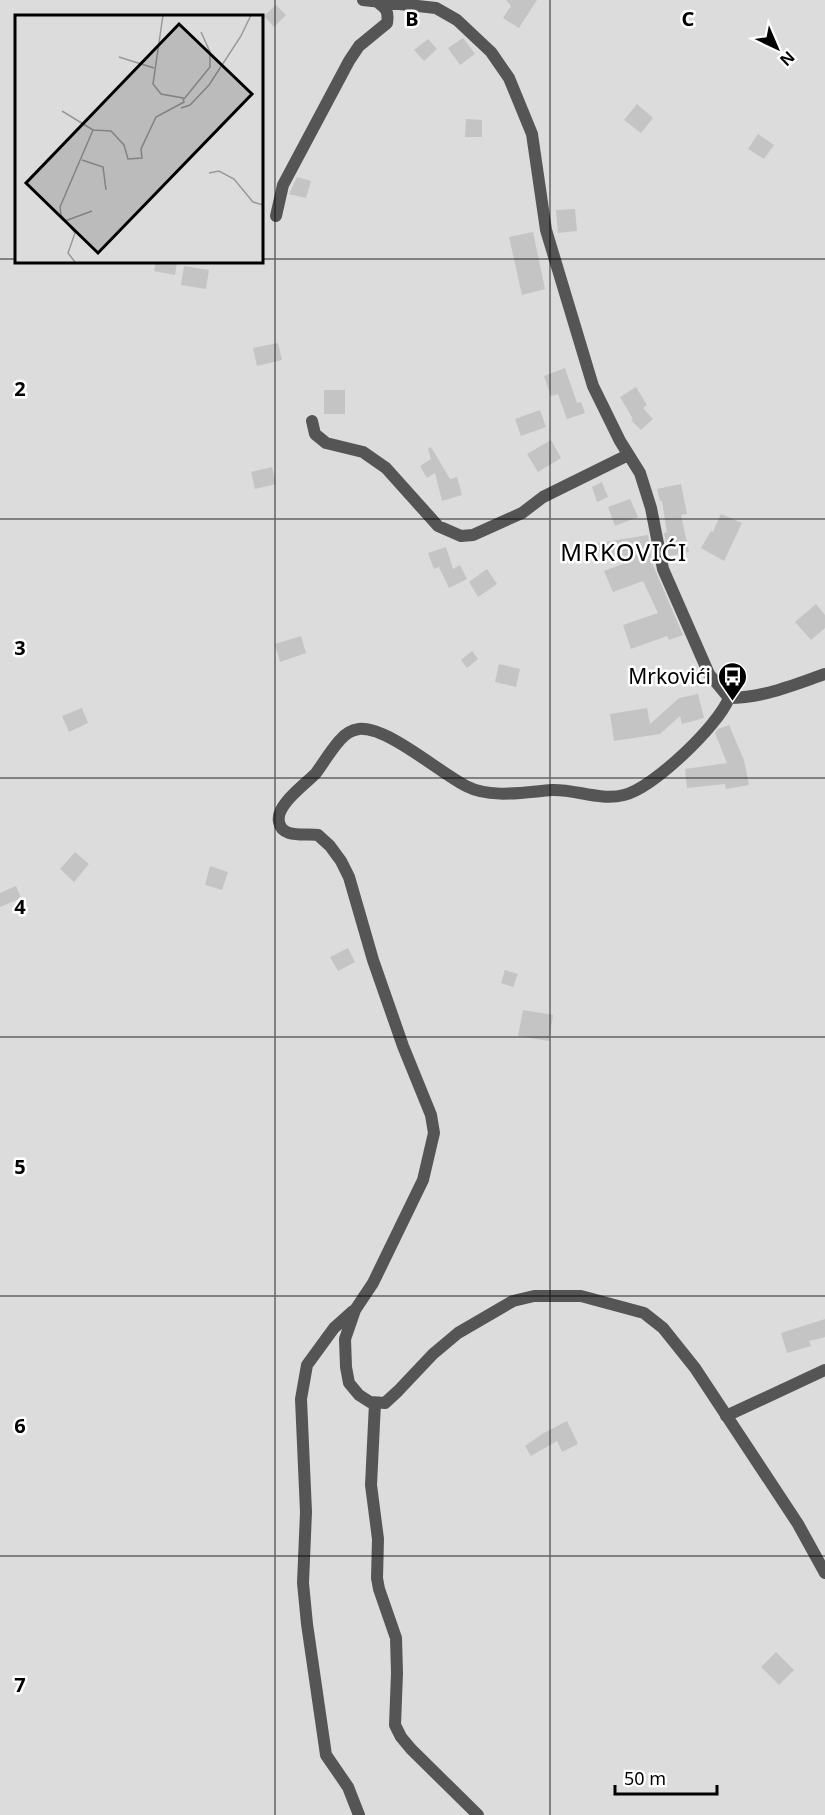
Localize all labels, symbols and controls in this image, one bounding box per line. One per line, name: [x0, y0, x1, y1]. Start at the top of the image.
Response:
text: B: [405, 5, 419, 32]
text: C: [682, 5, 695, 32]
inset map: [15, 15, 262, 262]
north arrow: [747, 18, 807, 78]
text: N: [775, 46, 800, 71]
text: 2: [14, 375, 26, 402]
district label: MRKOVIĆI: [560, 535, 688, 568]
text: 3: [14, 634, 26, 661]
bus stop icon: Mrkovići: [716, 660, 748, 702]
place label: Mrkovići: [628, 662, 711, 690]
text: 4: [14, 893, 26, 920]
text: 5: [14, 1153, 26, 1180]
text: 6: [14, 1412, 26, 1439]
text: 7: [14, 1671, 26, 1698]
scale bar: [615, 1758, 717, 1796]
text: 50 m: [624, 1766, 666, 1790]

